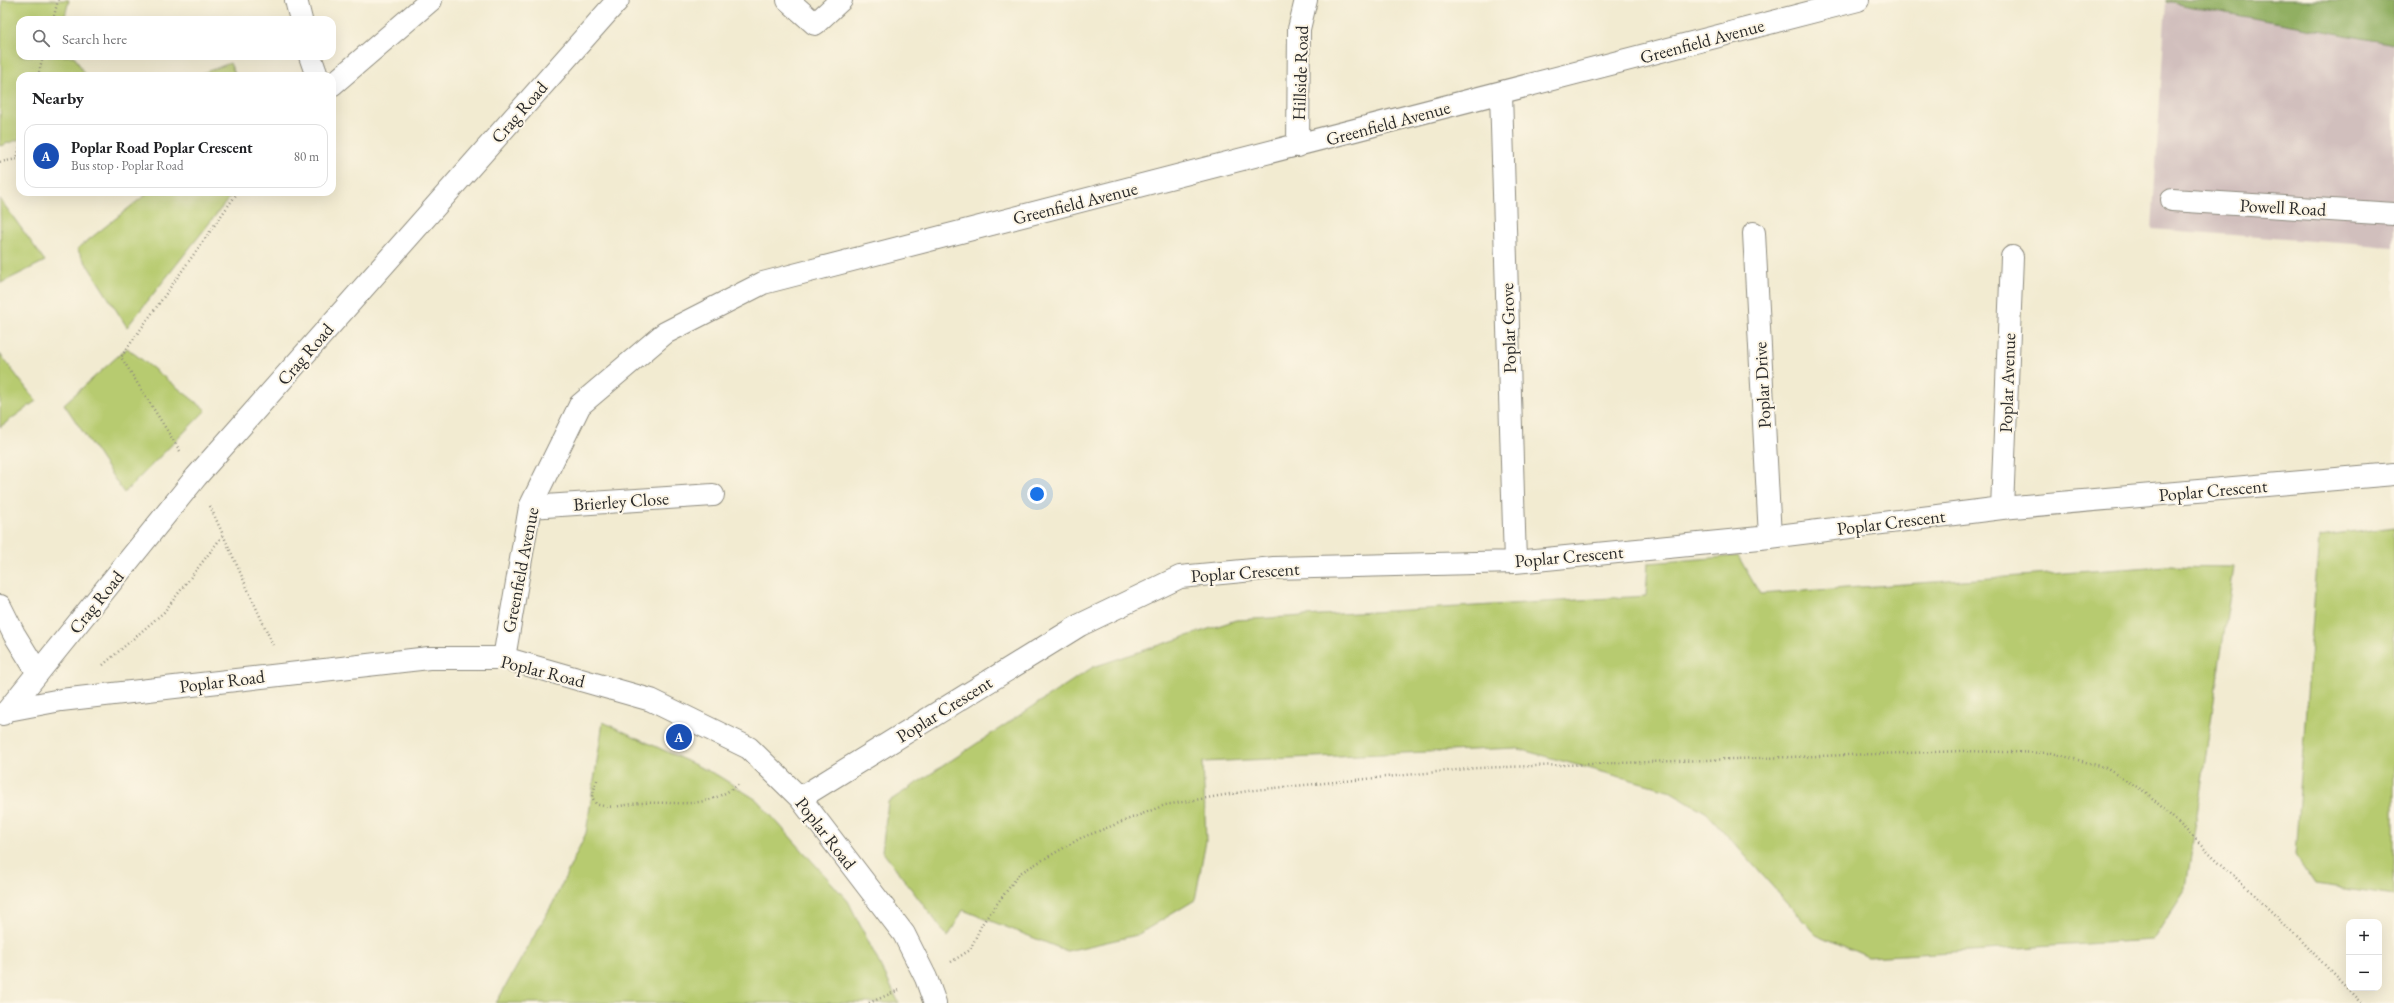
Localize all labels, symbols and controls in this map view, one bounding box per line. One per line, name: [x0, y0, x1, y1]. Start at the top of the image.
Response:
street label: Greenfield Avenue: [1637, 13, 1767, 69]
search box: [16, 16, 336, 60]
street label: Hillside Road: [1287, 24, 1313, 121]
icon: search: [30, 27, 52, 49]
text: Search here: [62, 29, 127, 48]
street label: Crag Road: [486, 75, 553, 148]
text: Nearby: [32, 87, 84, 109]
street label: Greenfield Avenue: [1323, 95, 1453, 151]
text: Poplar Road Poplar Crescent: [71, 138, 253, 157]
text: A: [41, 148, 51, 165]
text: 80 m: [294, 148, 319, 165]
text: Bus stop · Poplar Road: [71, 157, 184, 174]
street label: Greenfield Avenue: [1010, 176, 1140, 230]
street label: Powell Road: [2239, 193, 2328, 221]
street label: Poplar Grove: [1495, 282, 1521, 374]
street label: Crag Road: [272, 317, 339, 390]
street label: Poplar Avenue: [1994, 333, 2020, 433]
street label: Poplar Drive: [1748, 341, 1776, 429]
street label: Poplar Crescent: [2158, 474, 2269, 506]
your location: [1027, 484, 1047, 504]
street label: Brierley Close: [572, 486, 670, 516]
street label: Poplar Crescent: [1836, 504, 1947, 540]
street label: Greenfield Avenue: [497, 505, 543, 635]
street label: Poplar Crescent: [1514, 540, 1625, 572]
street label: Poplar Crescent: [1190, 557, 1300, 587]
street label: Crag Road: [63, 565, 129, 638]
street label: Poplar Road: [499, 649, 588, 693]
street label: Poplar Road: [178, 664, 267, 698]
street label: Poplar Crescent: [892, 670, 997, 748]
pin: A: [666, 722, 692, 752]
street label: Poplar Road: [791, 792, 862, 875]
map controls: [2346, 919, 2382, 991]
button: +: [2346, 919, 2382, 955]
button: −: [2346, 955, 2382, 991]

